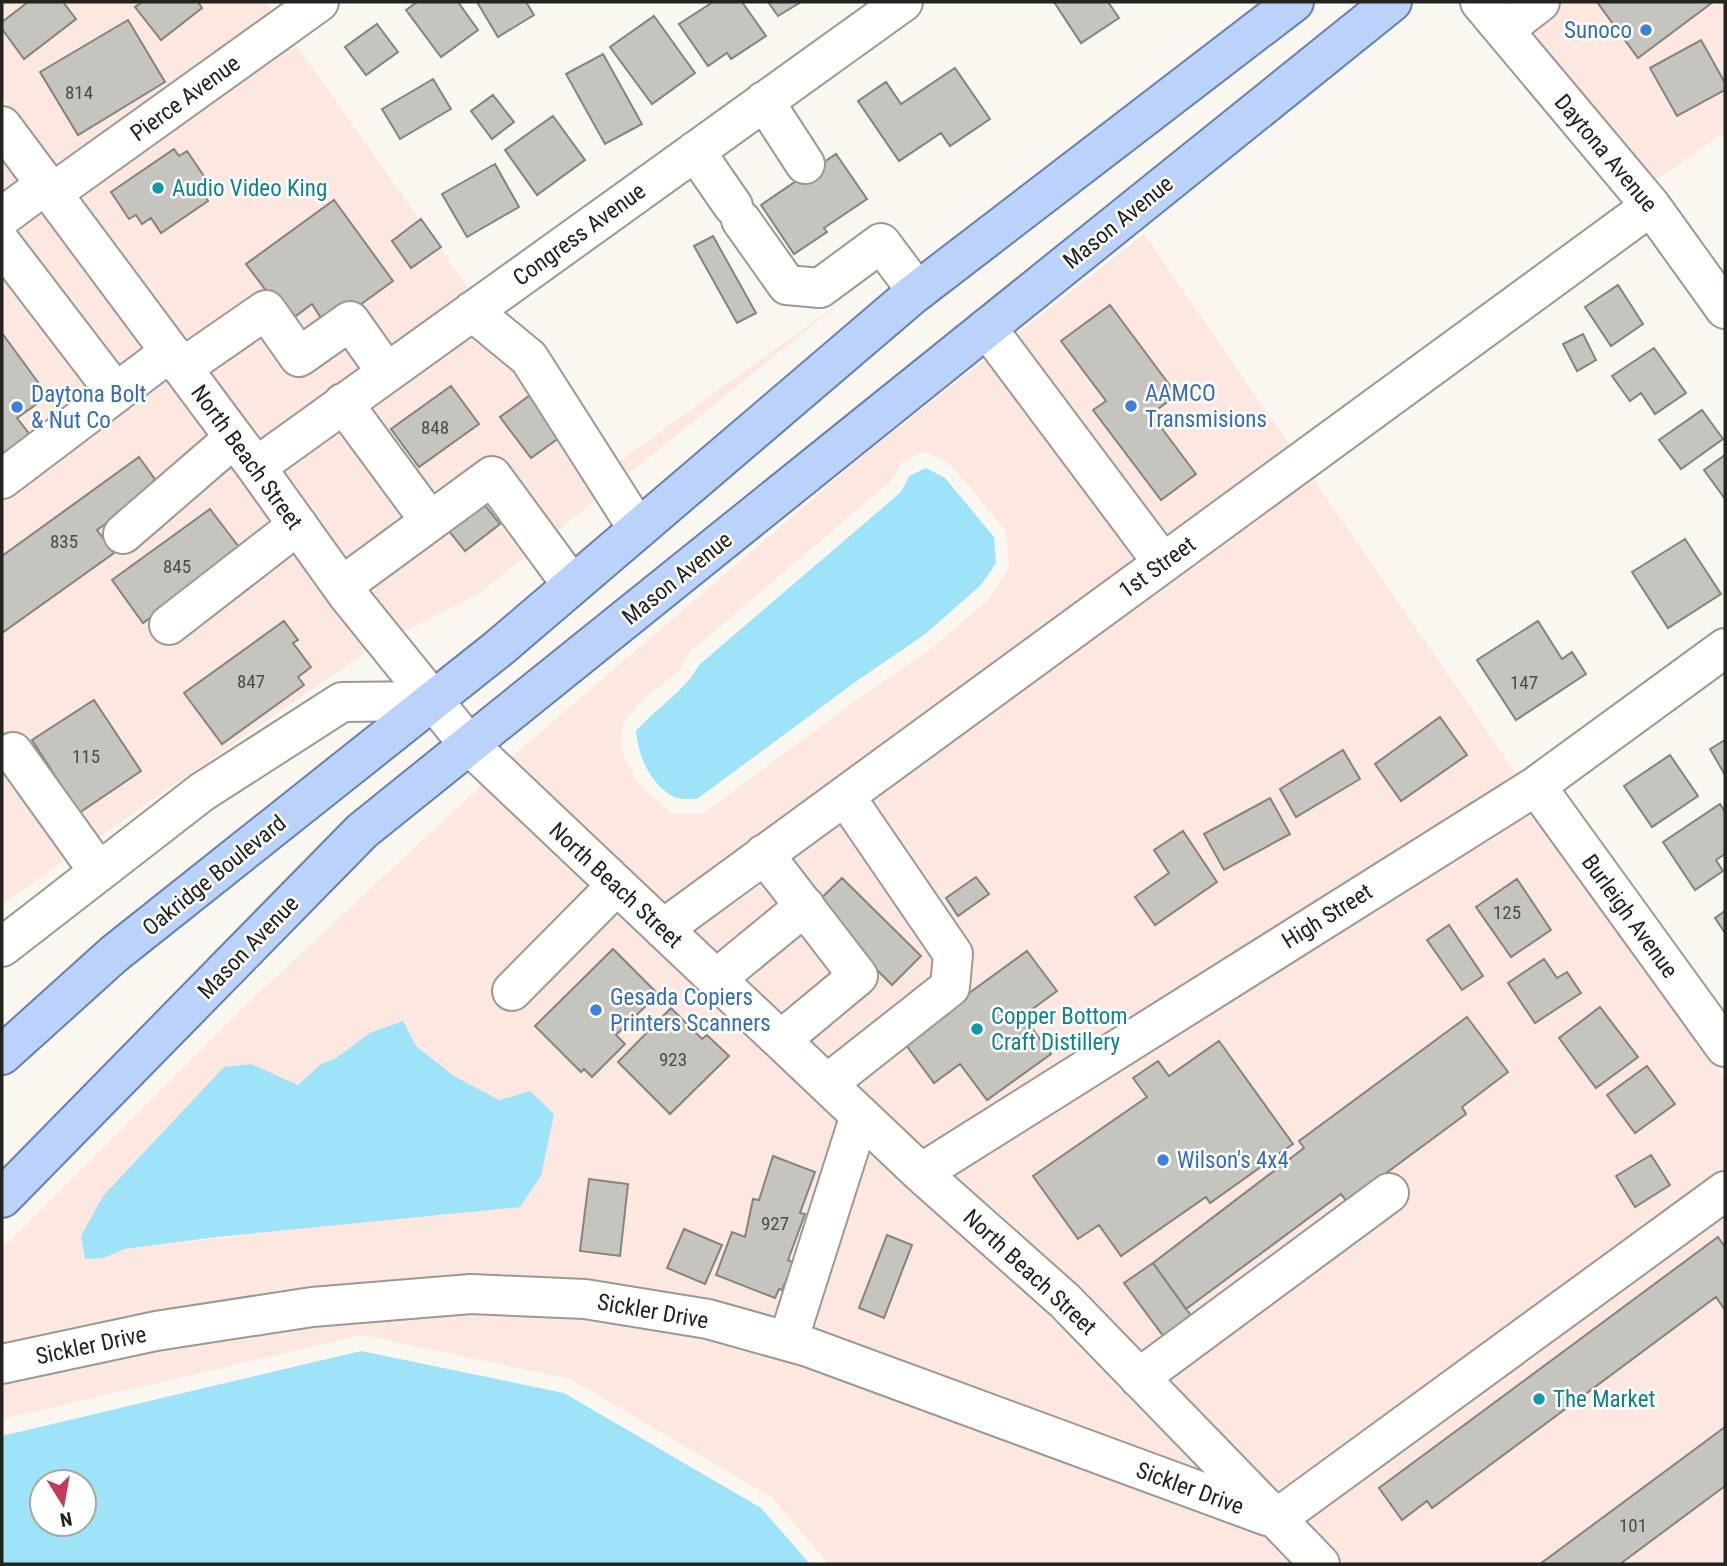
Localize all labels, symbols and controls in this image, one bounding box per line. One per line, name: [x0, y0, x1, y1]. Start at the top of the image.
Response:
place label: Sunoco: [1564, 17, 1632, 44]
marker: Sunoco: [1638, 22, 1654, 38]
street label: Pierce Avenue: [125, 50, 245, 147]
house number: 814: [65, 81, 93, 104]
street label: Daytona Avenue: [1549, 89, 1663, 218]
street label: Mason Avenue: [1058, 170, 1179, 275]
place label: Audio Video King: [172, 175, 327, 202]
street label: Congress Avenue: [508, 177, 651, 292]
marker: Audio Video King: [150, 180, 166, 196]
street label: North Beach Street: [185, 380, 308, 535]
place label: AAMCO Transmisions: [1145, 380, 1267, 433]
place label: Daytona Bolt & Nut Co: [31, 381, 146, 434]
marker: AAMCO Transmisions: [1123, 398, 1139, 414]
marker: Daytona Bolt & Nut Co: [9, 399, 25, 415]
house number: 848: [421, 416, 449, 439]
street label: Mason Avenue: [617, 526, 738, 631]
house number: 835: [50, 530, 78, 553]
street label: 1st Street: [1114, 531, 1201, 604]
house number: 845: [163, 555, 191, 578]
house number: 847: [237, 670, 265, 693]
house number: 147: [1510, 671, 1538, 694]
house number: 115: [72, 745, 100, 768]
street label: Oakridge Boulevard: [137, 809, 291, 941]
street label: North Beach Street: [544, 817, 688, 954]
street label: Burleigh Avenue: [1576, 849, 1683, 983]
street label: High Street: [1277, 878, 1377, 955]
street label: Mason Avenue: [192, 890, 304, 1005]
house number: 125: [1493, 901, 1521, 924]
place label: Gesada Copiers Printers Scanners: [610, 984, 771, 1037]
marker: Gesada Copiers Printers Scanners: [588, 1002, 604, 1018]
place label: Copper Bottom Craft Distillery: [991, 1003, 1128, 1056]
marker: Copper Bottom Craft Distillery: [969, 1021, 985, 1037]
house number: 923: [659, 1048, 687, 1071]
place label: Wilson's 4x4: [1177, 1147, 1289, 1174]
marker: Wilson's 4x4: [1155, 1152, 1171, 1168]
street label: North Beach Street: [958, 1204, 1102, 1341]
house number: 927: [761, 1212, 789, 1235]
street label: Sickler Drive: [595, 1288, 711, 1335]
street label: Sickler Drive: [33, 1321, 149, 1370]
place label: The Market: [1553, 1386, 1655, 1413]
marker: The Market: [1531, 1391, 1547, 1407]
street label: Sickler Drive: [1132, 1457, 1247, 1520]
north arrow: [28, 1468, 98, 1538]
text: N: [58, 1507, 74, 1532]
house number: 101: [1619, 1514, 1647, 1537]

